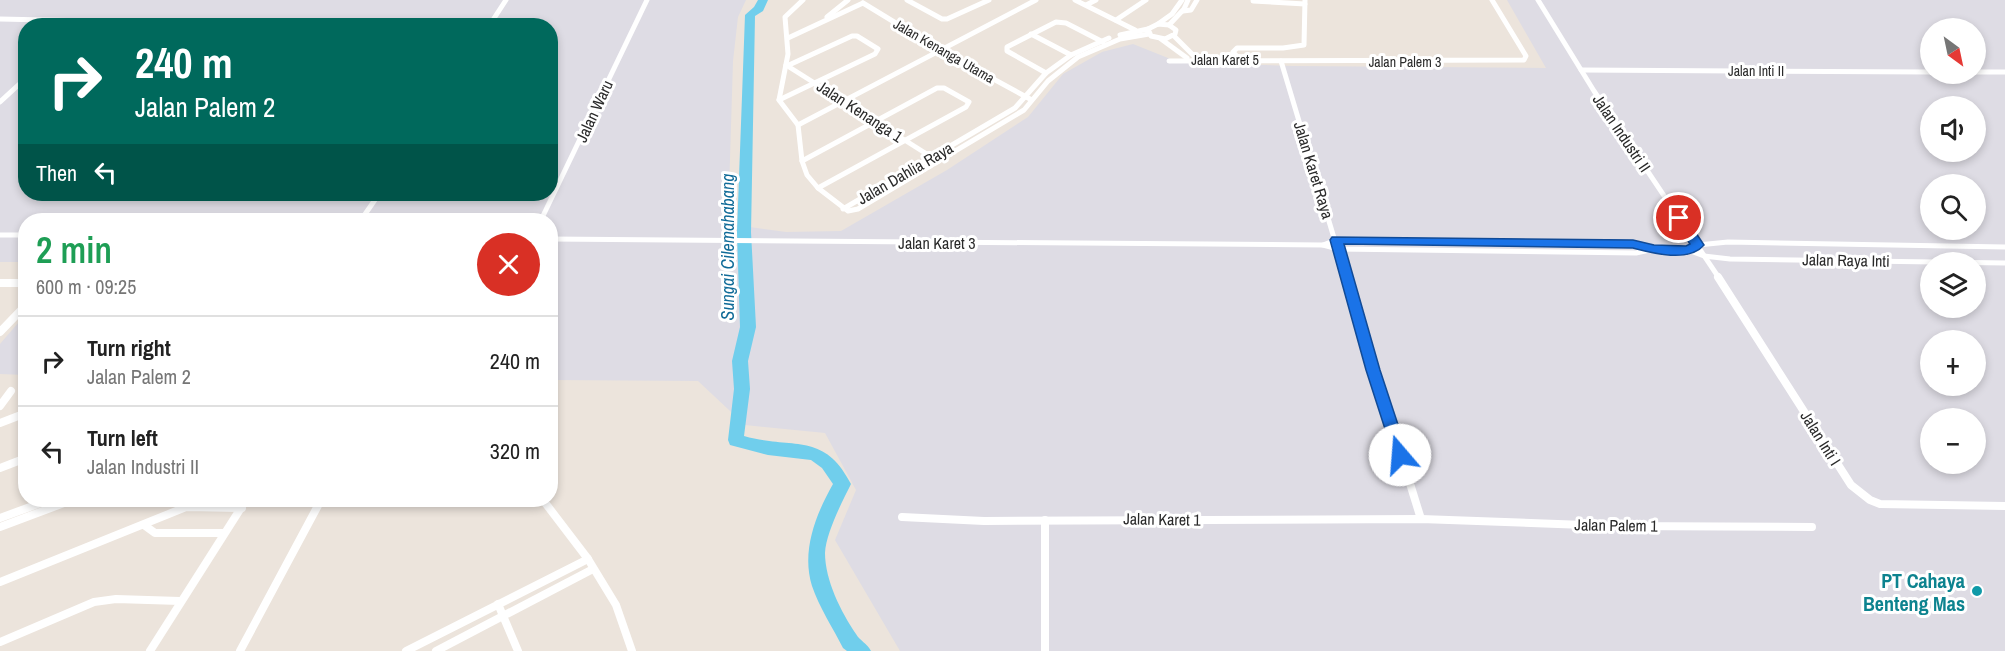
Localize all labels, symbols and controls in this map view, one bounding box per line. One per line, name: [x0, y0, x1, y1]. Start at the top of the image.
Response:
street label: Jalan Kenanga Utama: [890, 15, 998, 87]
north arrow: [1920, 18, 1986, 84]
map controls: [1920, 18, 1986, 474]
text: 240 m: [135, 35, 233, 91]
icon: right: [36, 42, 114, 120]
street label: Jalan Karet 5: [1191, 51, 1259, 69]
street label: Jalan Palem 3: [1369, 53, 1441, 71]
street label: Jalan Inti II: [1728, 62, 1784, 80]
street label: Jalan Kenanga 1: [813, 75, 908, 147]
street label: Jalan Waru: [570, 76, 618, 146]
text: Jalan Palem 2: [135, 89, 275, 125]
street label: Jalan Industri II: [1588, 90, 1656, 176]
button: sound: [1920, 96, 1986, 162]
street label: Jalan Karet Raya: [1289, 119, 1339, 222]
street label: Jalan Dahlia Raya: [853, 136, 958, 209]
icon: left: [89, 156, 122, 189]
text: Then: [36, 158, 77, 188]
water label: Sungai Cilemahabang: [715, 174, 740, 320]
button: search: [1920, 174, 1986, 240]
pin: [1653, 192, 1704, 243]
icon: arrive: [1662, 201, 1695, 234]
text: 2 min: [36, 226, 112, 274]
street label: Jalan Karet 3: [898, 232, 976, 254]
button: close: [477, 233, 540, 296]
street label: Jalan Raya Inti: [1802, 248, 1890, 272]
button: layers: [1920, 252, 1986, 318]
text: 600 m · 09:25: [36, 273, 136, 300]
button: +: [1920, 330, 1986, 396]
text: Turn right: [87, 333, 171, 363]
icon: right: [36, 345, 69, 378]
text: 240 m: [490, 346, 540, 376]
text: Jalan Palem 2: [87, 363, 191, 390]
street label: Jalan Inti I: [1796, 406, 1846, 470]
button: −: [1920, 408, 1986, 474]
text: Turn left: [87, 423, 158, 453]
position arrow: [1368, 423, 1432, 487]
icon: left: [36, 435, 69, 468]
text: 320 m: [490, 436, 540, 466]
text: Jalan Industri II: [87, 453, 199, 480]
street label: Jalan Karet 1: [1123, 507, 1202, 531]
street label: Jalan Palem 1: [1574, 513, 1658, 537]
place label: PT Cahaya Benteng Mas: [1863, 567, 1965, 617]
marker: PT Cahaya Benteng Mas: [1970, 584, 1984, 598]

